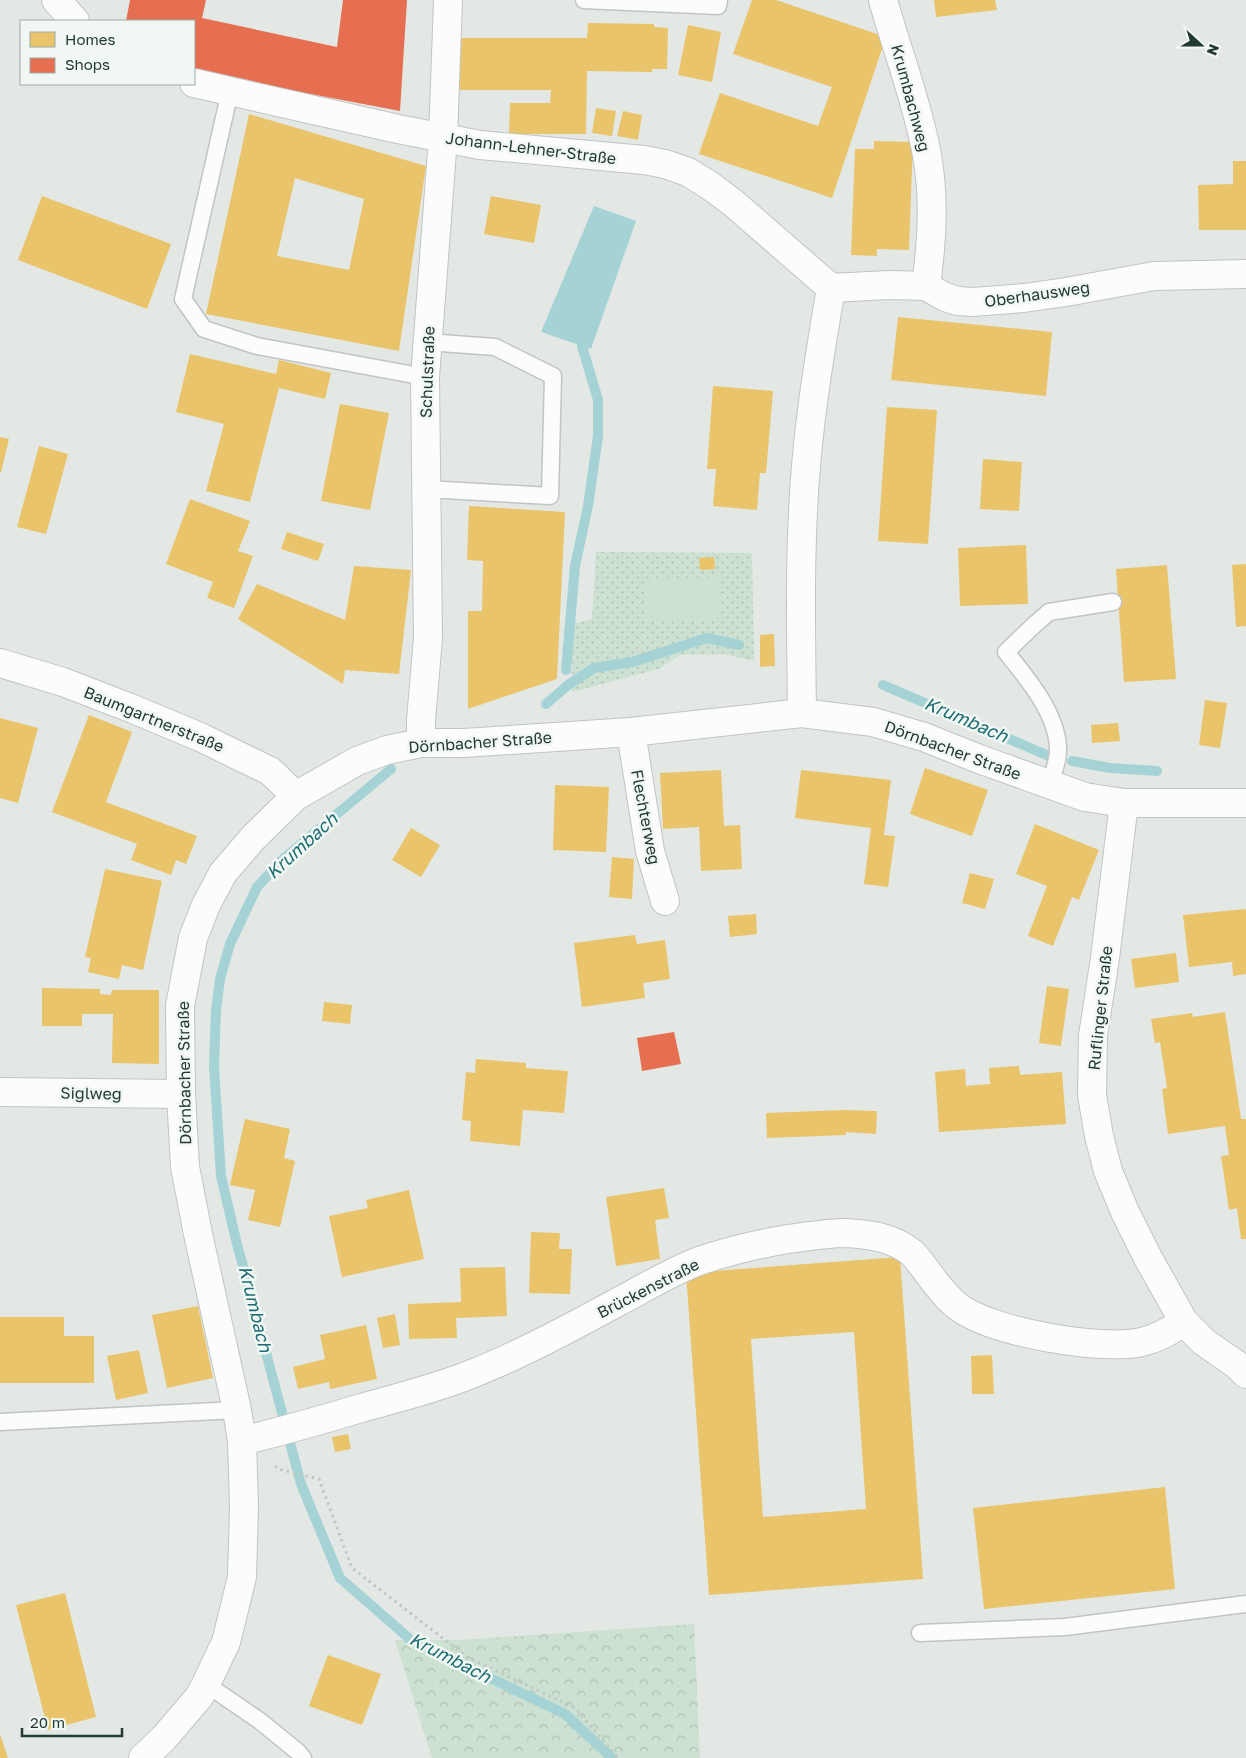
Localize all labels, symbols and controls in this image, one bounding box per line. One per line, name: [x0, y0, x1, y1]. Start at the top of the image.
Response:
legend: [20, 20, 195, 85]
north arrow: [1176, 20, 1226, 70]
text: Homes: [65, 30, 115, 48]
street label: Krumbachweg: [887, 42, 935, 154]
text: N: [1204, 42, 1223, 58]
text: Shops: [65, 55, 110, 73]
street label: Johann-Lehner-Straße: [445, 128, 617, 168]
street label: Oberhausweg: [983, 277, 1091, 311]
street label: Schulstraße: [415, 326, 439, 418]
street label: Baumgartnerstraße: [81, 682, 227, 756]
water label: Krumbach: [921, 692, 1012, 747]
street label: Dörnbacher Straße: [882, 716, 1024, 784]
street label: Dörnbacher Straße: [408, 727, 552, 757]
street label: Flechterweg: [627, 768, 665, 866]
water label: Krumbach: [261, 807, 342, 883]
street label: Ruflinger Straße: [1084, 945, 1116, 1071]
street label: Dörnbacher Straße: [173, 1001, 195, 1145]
street label: Siglweg: [60, 1082, 122, 1104]
street label: Brückenstraße: [594, 1254, 702, 1322]
water label: Krumbach: [235, 1263, 278, 1355]
water label: Krumbach: [406, 1627, 496, 1687]
scale bar: [22, 1706, 122, 1738]
text: 20 m: [30, 1713, 65, 1731]

